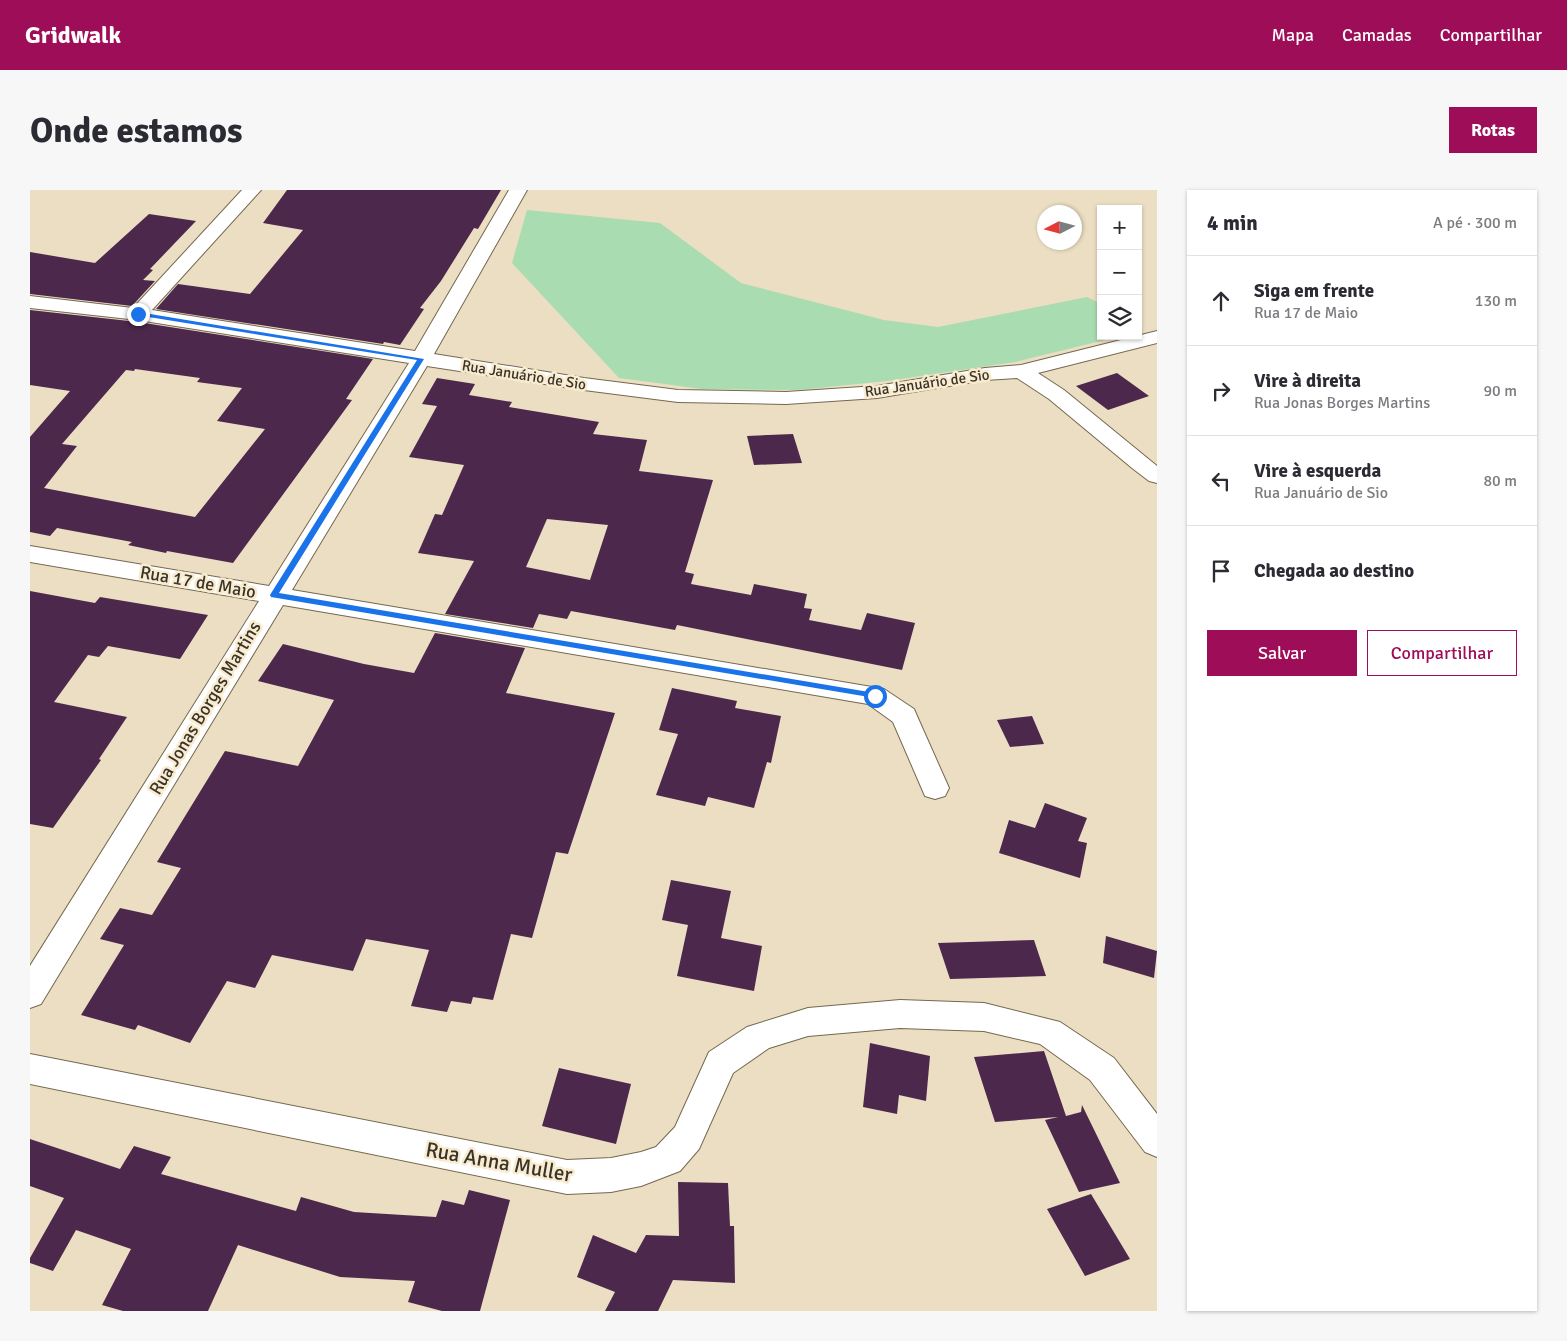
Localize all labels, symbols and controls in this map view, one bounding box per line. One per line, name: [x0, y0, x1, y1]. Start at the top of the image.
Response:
text: Gridwalk: [25, 20, 121, 50]
text: Mapa: [1272, 24, 1314, 46]
text: Camadas: [1342, 24, 1412, 46]
text: Compartilhar: [1440, 24, 1542, 46]
button: Rotas: [1449, 107, 1537, 153]
text: Onde estamos: [30, 109, 242, 152]
north arrow: [1037, 205, 1082, 250]
map controls: [1097, 205, 1142, 340]
button: +: [1097, 205, 1142, 250]
text: 4 min: [1207, 210, 1258, 236]
text: A pé · 300 m: [1433, 213, 1517, 233]
button: −: [1097, 250, 1142, 295]
text: Siga em frente: [1254, 279, 1374, 303]
icon: ahead: [1207, 287, 1235, 315]
text: 130 m: [1475, 291, 1517, 311]
button: layers: [1097, 295, 1142, 340]
route end: [127, 303, 150, 326]
text: Rua 17 de Maio: [1254, 303, 1358, 323]
street label: Rua Januário de Sio: [461, 356, 588, 394]
street label: Rua Januário de Sio: [864, 365, 991, 401]
text: Vire à direita: [1254, 369, 1361, 393]
icon: right: [1207, 377, 1235, 405]
text: 90 m: [1483, 381, 1517, 401]
text: Rua Jonas Borges Martins: [1254, 393, 1430, 413]
text: Vire à esquerda: [1254, 459, 1381, 483]
icon: left: [1207, 467, 1235, 495]
text: 80 m: [1483, 471, 1517, 491]
text: Rua Januário de Sio: [1254, 483, 1388, 503]
icon: arrive: [1207, 557, 1235, 585]
text: Chegada ao destino: [1254, 559, 1414, 583]
street label: Rua 17 de Maio: [138, 561, 258, 603]
street label: Rua Jonas Borges Martins: [145, 617, 266, 799]
button: Salvar: [1207, 630, 1357, 676]
button: Compartilhar: [1367, 630, 1517, 676]
route start: [864, 685, 887, 708]
street label: Rua Anna Muller: [424, 1136, 575, 1188]

